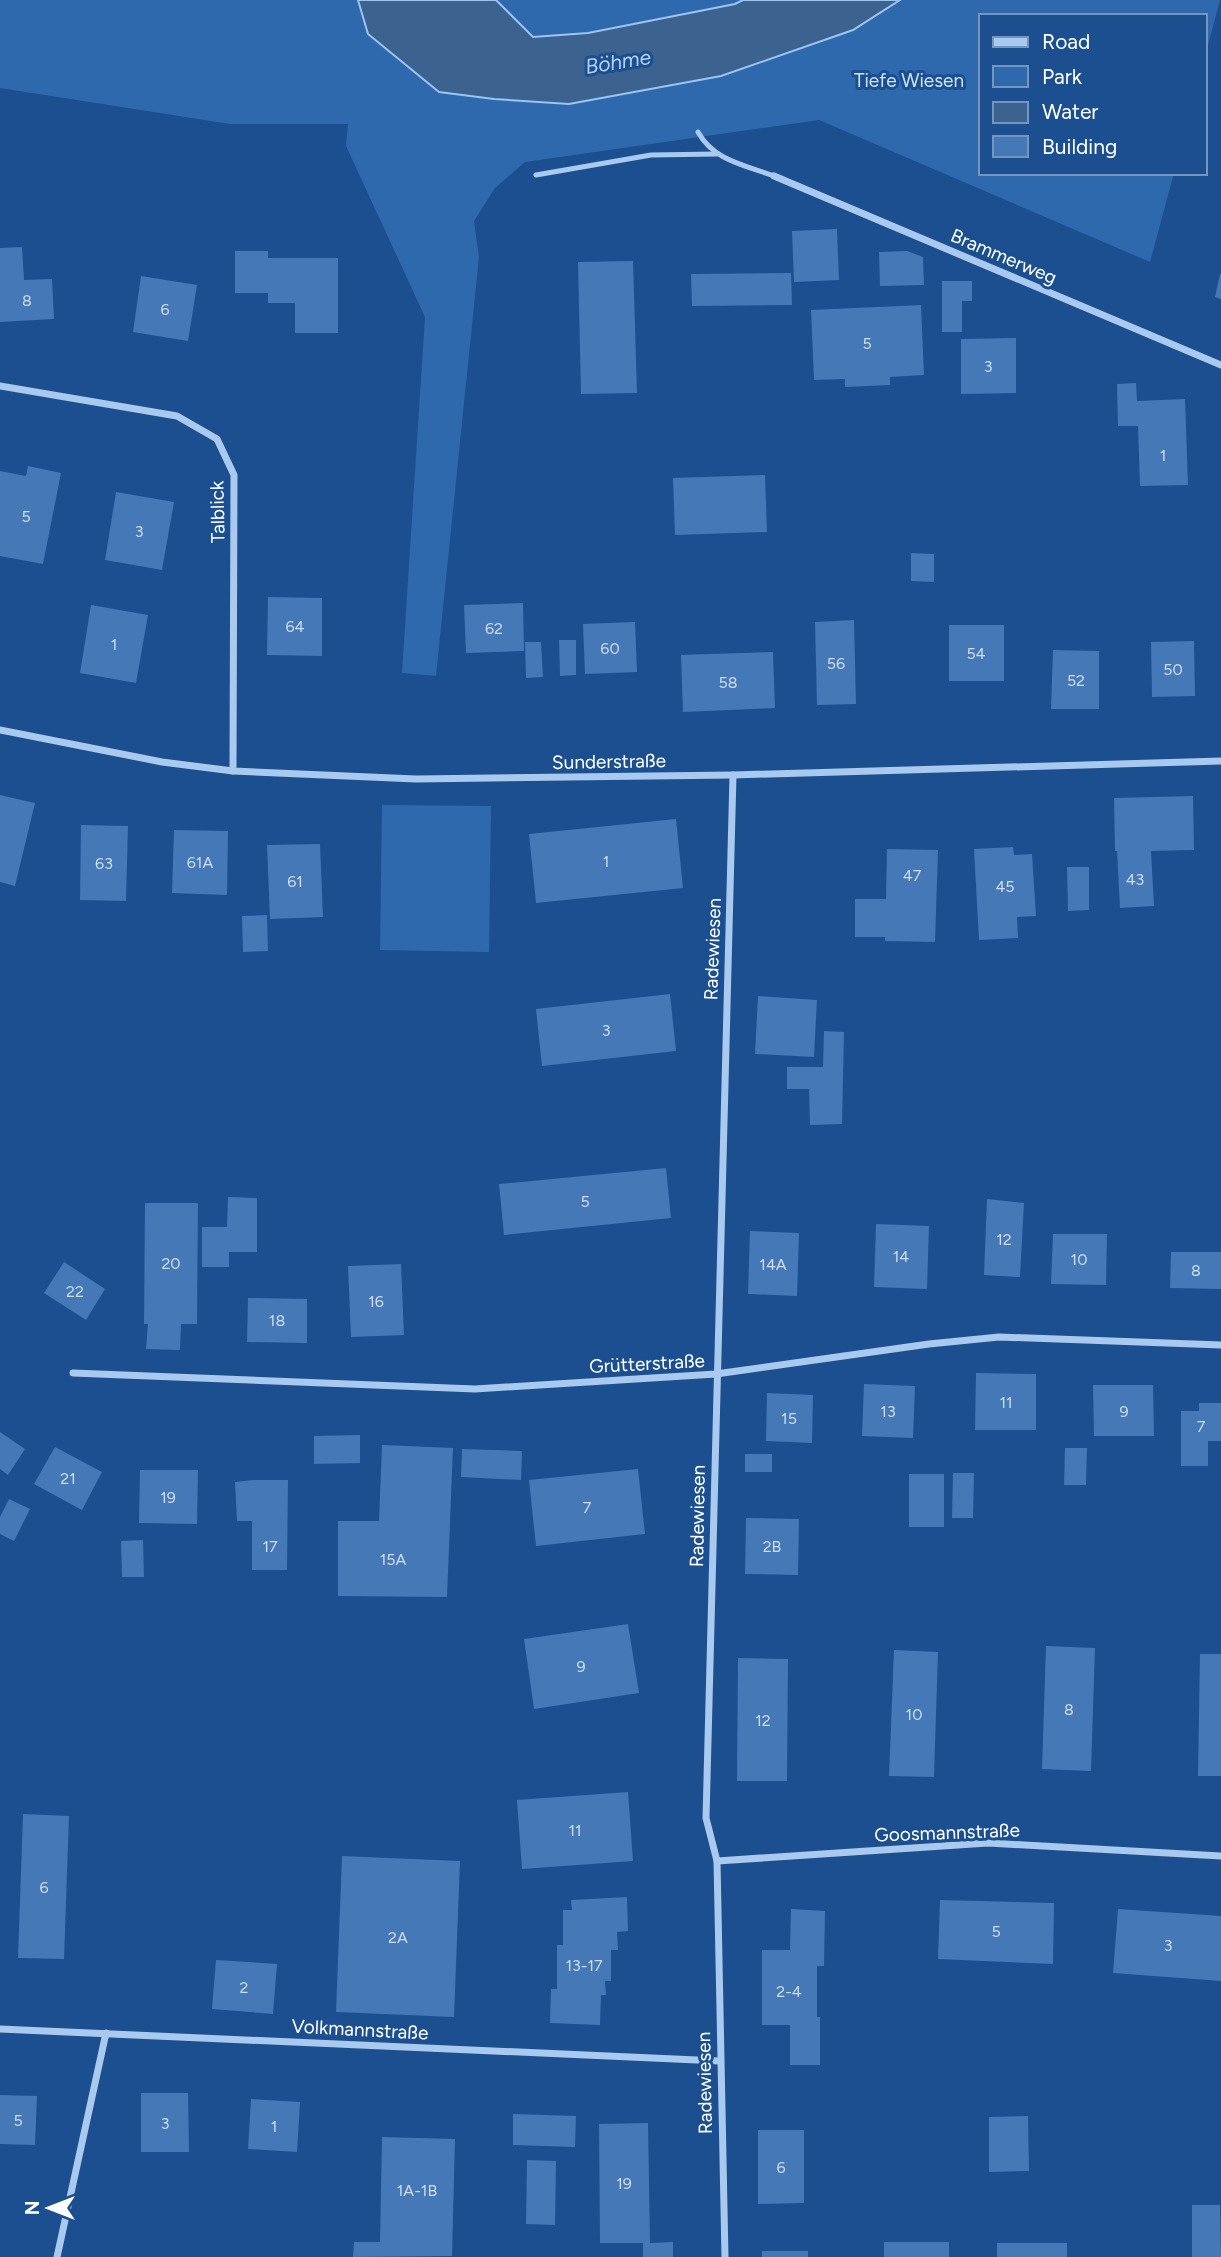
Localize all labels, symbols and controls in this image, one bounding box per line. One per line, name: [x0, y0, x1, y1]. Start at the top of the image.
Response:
legend: [979, 14, 1207, 175]
text: Road: [1042, 29, 1090, 54]
water label: Böhme: [583, 44, 653, 79]
text: Park: [1042, 64, 1083, 89]
park label: Tiefe Wiesen: [854, 69, 964, 92]
text: Water: [1042, 99, 1098, 124]
text: Building: [1042, 134, 1117, 159]
street label: Brammerweg: [947, 224, 1060, 289]
house number: 8: [22, 291, 32, 310]
house number: 6: [160, 300, 170, 319]
house number: 5: [862, 334, 872, 353]
house number: 3: [984, 357, 992, 376]
house number: 1: [1160, 446, 1166, 465]
street label: Talblick: [205, 480, 230, 543]
house number: 5: [21, 507, 31, 526]
house number: 3: [135, 522, 143, 541]
house number: 64: [286, 617, 305, 636]
house number: 62: [485, 619, 503, 638]
house number: 1: [111, 635, 117, 654]
house number: 60: [600, 639, 620, 658]
house number: 54: [966, 644, 986, 663]
house number: 56: [827, 654, 845, 673]
house number: 50: [1163, 660, 1183, 679]
house number: 52: [1067, 671, 1085, 690]
house number: 58: [718, 673, 738, 692]
street label: Sunderstraße: [552, 749, 666, 774]
house number: 1: [603, 852, 609, 871]
house number: 61A: [187, 853, 213, 872]
house number: 63: [95, 854, 113, 873]
house number: 47: [903, 866, 922, 885]
house number: 43: [1126, 870, 1144, 889]
house number: 61: [287, 872, 303, 891]
house number: 45: [995, 877, 1015, 896]
street label: Radewiesen: [699, 897, 726, 1001]
house number: 3: [602, 1021, 610, 1040]
house number: 5: [580, 1192, 590, 1211]
house number: 12: [996, 1230, 1012, 1249]
house number: 14: [893, 1247, 909, 1266]
house number: 10: [1071, 1250, 1087, 1269]
house number: 20: [161, 1254, 181, 1273]
house number: 14A: [759, 1255, 787, 1274]
house number: 8: [1191, 1261, 1201, 1280]
house number: 22: [66, 1282, 84, 1301]
house number: 16: [368, 1292, 384, 1311]
house number: 18: [269, 1311, 285, 1330]
street label: Grütterstraße: [589, 1349, 705, 1378]
house number: 11: [999, 1393, 1013, 1412]
house number: 13: [880, 1402, 896, 1421]
house number: 9: [1119, 1402, 1129, 1421]
house number: 15: [781, 1409, 797, 1428]
house number: 7: [1197, 1417, 1206, 1436]
street label: Radewiesen: [685, 1465, 710, 1567]
house number: 21: [60, 1469, 76, 1488]
house number: 19: [160, 1488, 176, 1507]
house number: 7: [583, 1498, 592, 1517]
house number: 17: [262, 1537, 278, 1556]
house number: 2B: [763, 1537, 782, 1556]
house number: 15A: [380, 1550, 406, 1569]
house number: 9: [576, 1657, 586, 1676]
house number: 8: [1064, 1700, 1074, 1719]
house number: 10: [906, 1705, 922, 1724]
house number: 12: [755, 1711, 771, 1730]
street label: Goosmannstraße: [874, 1818, 1020, 1847]
house number: 11: [568, 1821, 582, 1840]
house number: 6: [39, 1878, 49, 1897]
house number: 5: [991, 1922, 1001, 1941]
house number: 2A: [388, 1928, 408, 1947]
house number: 3: [1164, 1936, 1172, 1955]
house number: 13-17: [565, 1956, 603, 1975]
house number: 2: [240, 1978, 248, 1997]
house number: 2-4: [776, 1982, 802, 2001]
street label: Volkmannstraße: [291, 2014, 429, 2045]
street label: Radewiesen: [692, 2032, 717, 2134]
house number: 5: [13, 2111, 23, 2130]
house number: 3: [161, 2114, 169, 2133]
house number: 1: [271, 2117, 277, 2136]
house number: 6: [776, 2158, 786, 2177]
north arrow: [14, 2173, 84, 2243]
house number: 19: [616, 2174, 632, 2193]
house number: 1A-1B: [397, 2181, 437, 2200]
text: N: [21, 2201, 44, 2215]

